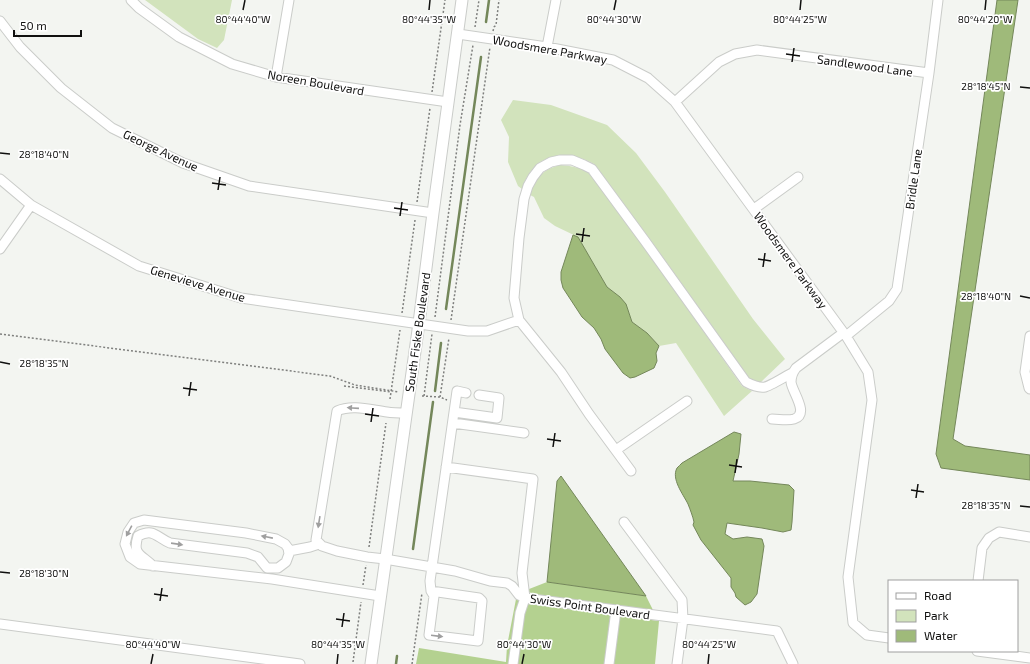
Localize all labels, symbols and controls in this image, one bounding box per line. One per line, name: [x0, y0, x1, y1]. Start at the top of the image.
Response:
scale bar: [14, 12, 81, 38]
text: 80°44'40"W: [215, 13, 271, 25]
text: 80°44'35"W: [402, 13, 457, 25]
text: 80°44'30"W: [587, 13, 642, 25]
text: 80°44'25"W: [773, 13, 828, 25]
text: 80°44'20"W: [958, 13, 1013, 25]
text: 50 m: [20, 18, 47, 32]
street label: Woodsmere Parkway: [492, 32, 609, 66]
street label: Sandlewood Lane: [816, 51, 914, 79]
street label: Noreen Boulevard: [267, 67, 365, 97]
text: 28°18'45"N: [961, 80, 1011, 92]
street label: George Avenue: [121, 126, 201, 174]
text: 28°18'40"N: [19, 148, 69, 160]
street label: Bridle Lane: [902, 148, 924, 210]
street label: Woodsmere Parkway: [751, 209, 831, 311]
street label: Genevieve Avenue: [149, 262, 247, 304]
street label: South Fiske Boulevard: [402, 271, 432, 393]
text: 28°18'40"N: [961, 290, 1011, 302]
text: 28°18'35"N: [20, 357, 68, 369]
one-way arrow: [347, 405, 359, 412]
text: 28°18'35"N: [962, 499, 1010, 511]
one-way arrow: [315, 516, 321, 528]
one-way arrow: [126, 525, 133, 537]
one-way arrow: [261, 534, 273, 540]
one-way arrow: [171, 540, 183, 547]
text: 28°18'30"N: [19, 567, 69, 579]
legend: [888, 580, 1018, 652]
text: Road: [924, 588, 952, 602]
street label: Swiss Point Boulevard: [529, 591, 651, 621]
text: Park: [924, 608, 949, 622]
text: Water: [924, 628, 958, 642]
one-way arrow: [431, 633, 443, 639]
text: 80°44'40"W: [125, 638, 181, 650]
text: 80°44'35"W: [311, 638, 366, 650]
text: 80°44'30"W: [497, 638, 552, 650]
text: 80°44'25"W: [682, 638, 737, 650]

